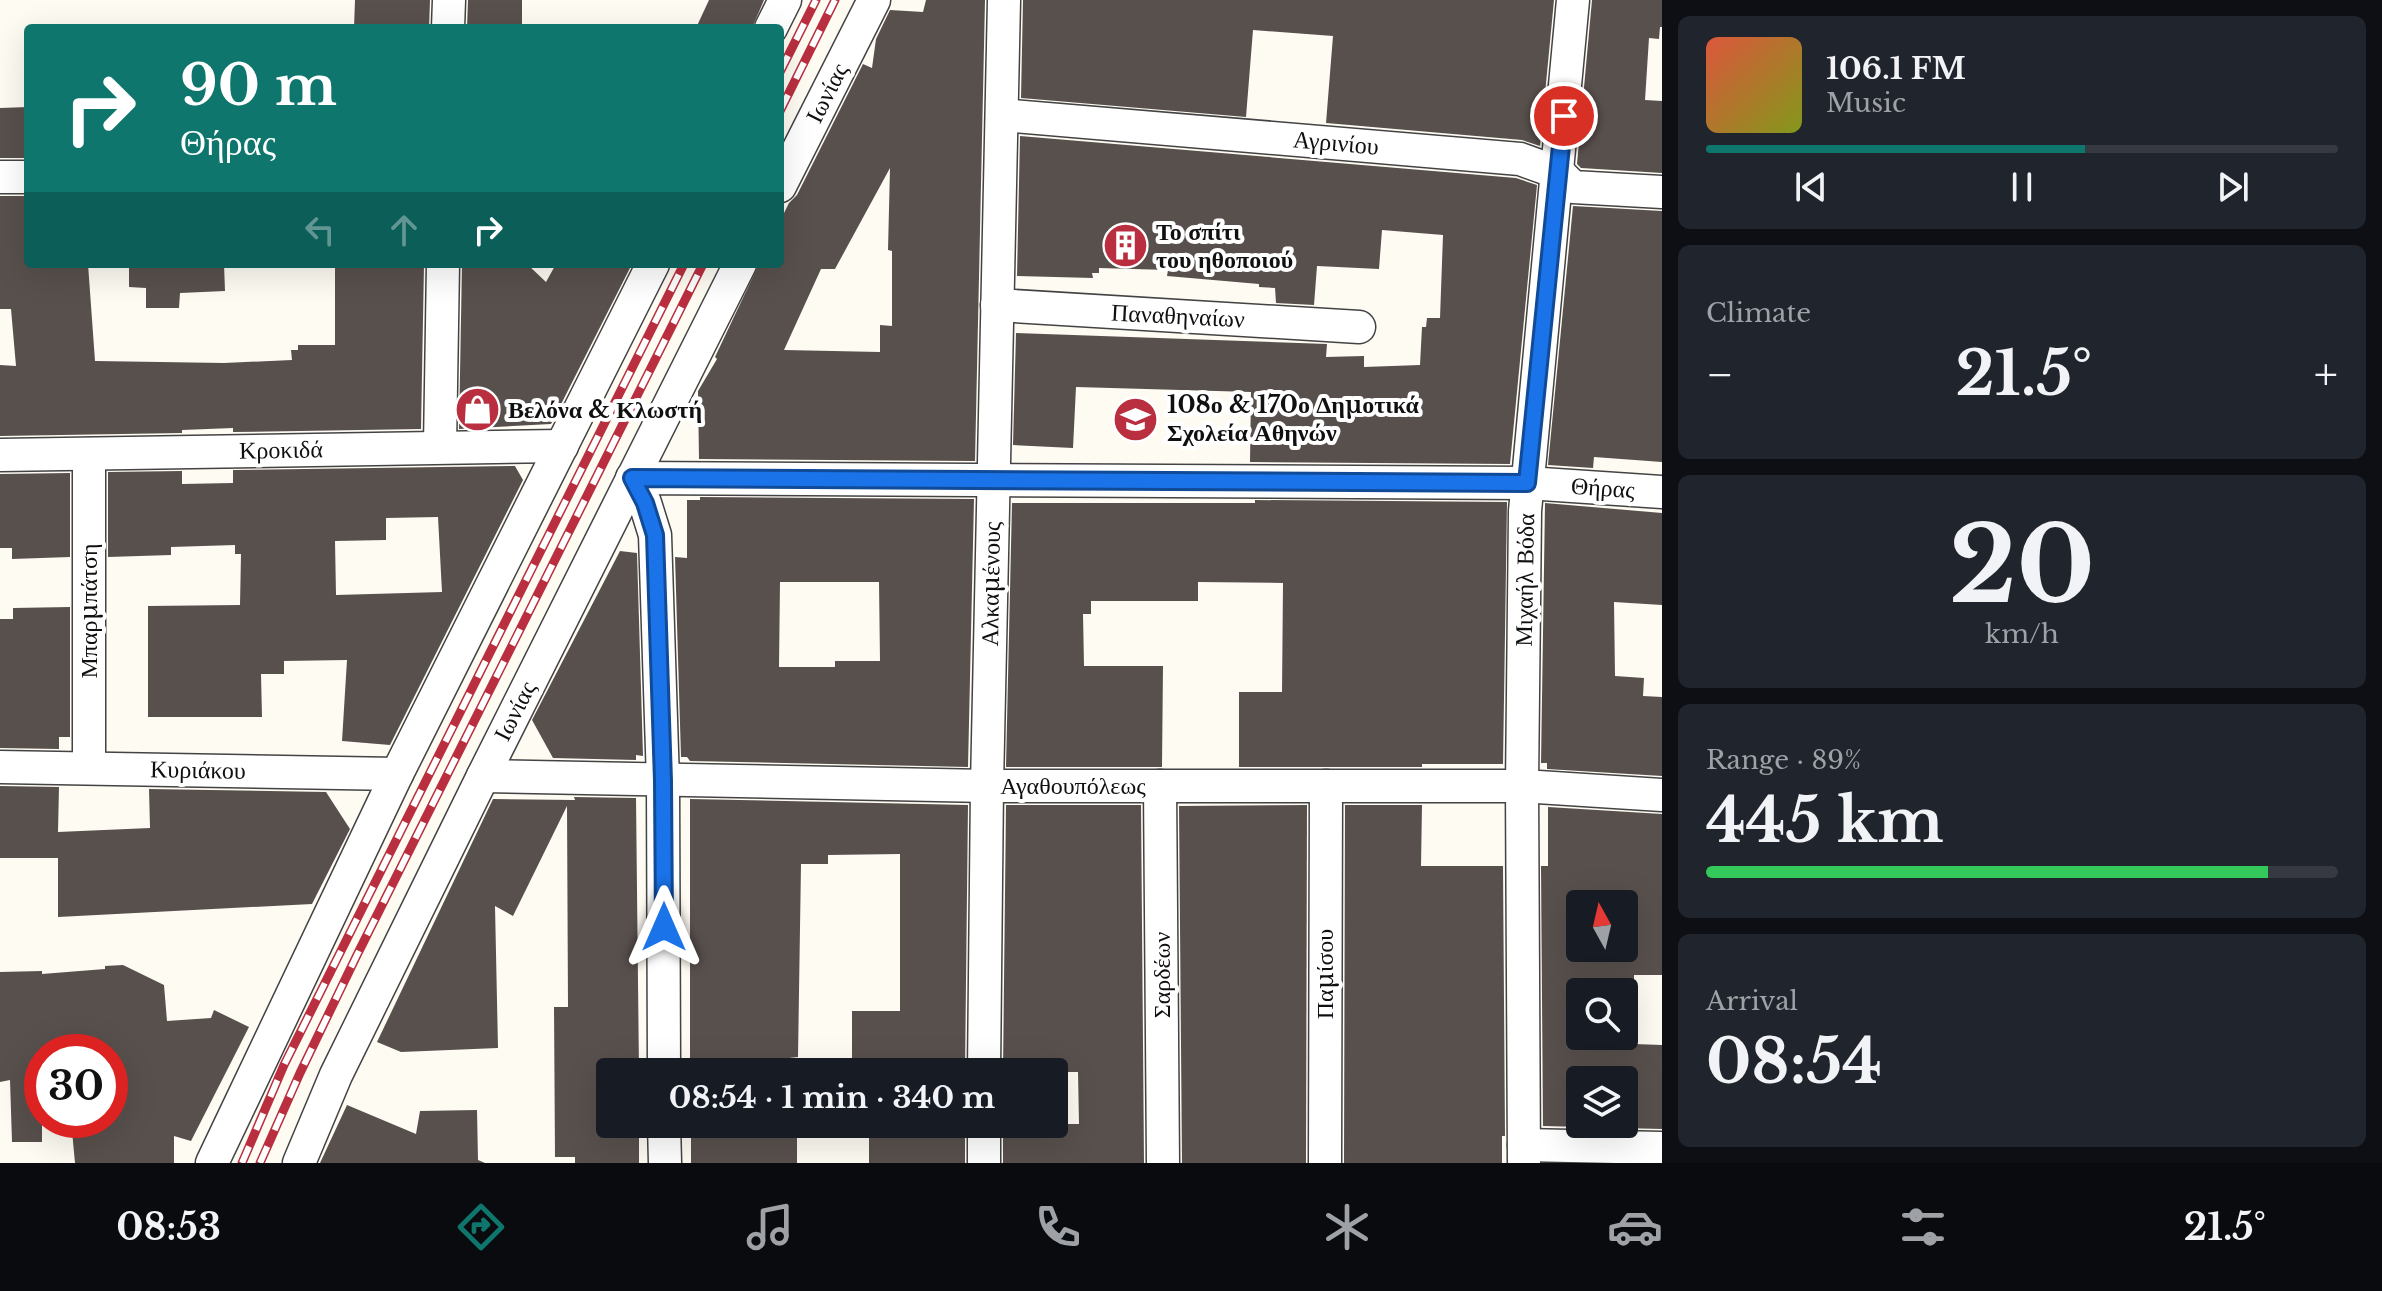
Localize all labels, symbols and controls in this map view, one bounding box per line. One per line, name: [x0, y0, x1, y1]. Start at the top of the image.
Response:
text: 106.1 FM: [1826, 50, 1966, 87]
text: 90 m: [180, 51, 337, 120]
icon: right: [48, 56, 152, 160]
street label: Ιωνίας: [799, 58, 854, 128]
pin: [1530, 82, 1598, 150]
text: Music: [1826, 87, 1906, 119]
icon: arrive: [1542, 94, 1586, 138]
text: Θήρας: [180, 120, 276, 165]
street label: Αγρινίου: [1292, 124, 1380, 161]
icon: previous: [1789, 165, 1833, 209]
icon: pause: [2000, 165, 2044, 209]
icon: next: [2211, 165, 2255, 209]
icon: left: [298, 208, 342, 252]
icon: ahead: [382, 208, 426, 252]
icon: right: [466, 208, 510, 252]
place label: Το σπίτι του ηθοποιού: [1156, 217, 1293, 274]
building icon: Το σπίτι του ηθοποιού: [1101, 222, 1149, 270]
text: Climate: [1706, 297, 1811, 329]
street label: Παναθηναίων: [1110, 298, 1246, 333]
text: 21.5°: [1956, 337, 2092, 411]
text: −: [1706, 347, 1734, 402]
text: +: [2314, 347, 2338, 402]
shop icon: Βελόνα & Κλωστή: [453, 386, 501, 434]
place label: 108ο & 170ο Δημοτικά Σχολεία Αθηνών: [1167, 390, 1419, 447]
place label: Βελόνα & Κλωστή: [508, 395, 702, 424]
school or university icon: 108ο & 170ο Δημοτικά Σχολεία Αθηνών: [1112, 395, 1160, 443]
street label: Κροκιδά: [239, 434, 324, 465]
street label: Θήρας: [1570, 471, 1636, 504]
text: 20: [1949, 501, 2095, 630]
street label: Μιχαήλ Βόδα: [1509, 513, 1540, 647]
street label: Αλκαμένους: [975, 521, 1006, 647]
street label: Μπαρμπάτση: [74, 543, 103, 679]
text: km/h: [1985, 618, 2059, 650]
street label: Ιωνίας: [487, 676, 542, 746]
text: Range · 89%: [1706, 744, 1861, 776]
street label: Κυριάκου: [150, 754, 246, 785]
street label: Αγαθουπόλεως: [1000, 771, 1146, 800]
text: 445 km: [1706, 784, 1944, 858]
position arrow: [622, 885, 706, 969]
north arrow: [1566, 890, 1638, 962]
map controls: [1566, 890, 1638, 1138]
street label: Παμίσου: [1310, 929, 1339, 1019]
street label: Σαρδέων: [1147, 932, 1176, 1018]
button: search: [1566, 978, 1638, 1050]
text: Arrival: [1706, 985, 1798, 1017]
text: 08:54: [1706, 1025, 1882, 1099]
speed limit sign: 30: [24, 1034, 128, 1138]
button: layers: [1566, 1066, 1638, 1138]
text: 08:54 · 1 min · 340 m: [669, 1079, 995, 1116]
icon: directions: [453, 1199, 509, 1255]
icon: music: [742, 1199, 798, 1255]
icon: phone: [1030, 1199, 1086, 1255]
icon: climate: [1319, 1199, 1375, 1255]
icon: car: [1607, 1199, 1663, 1255]
icon: filters: [1895, 1199, 1951, 1255]
text: 08:53: [116, 1205, 221, 1250]
text: 21.5°: [2184, 1205, 2266, 1250]

